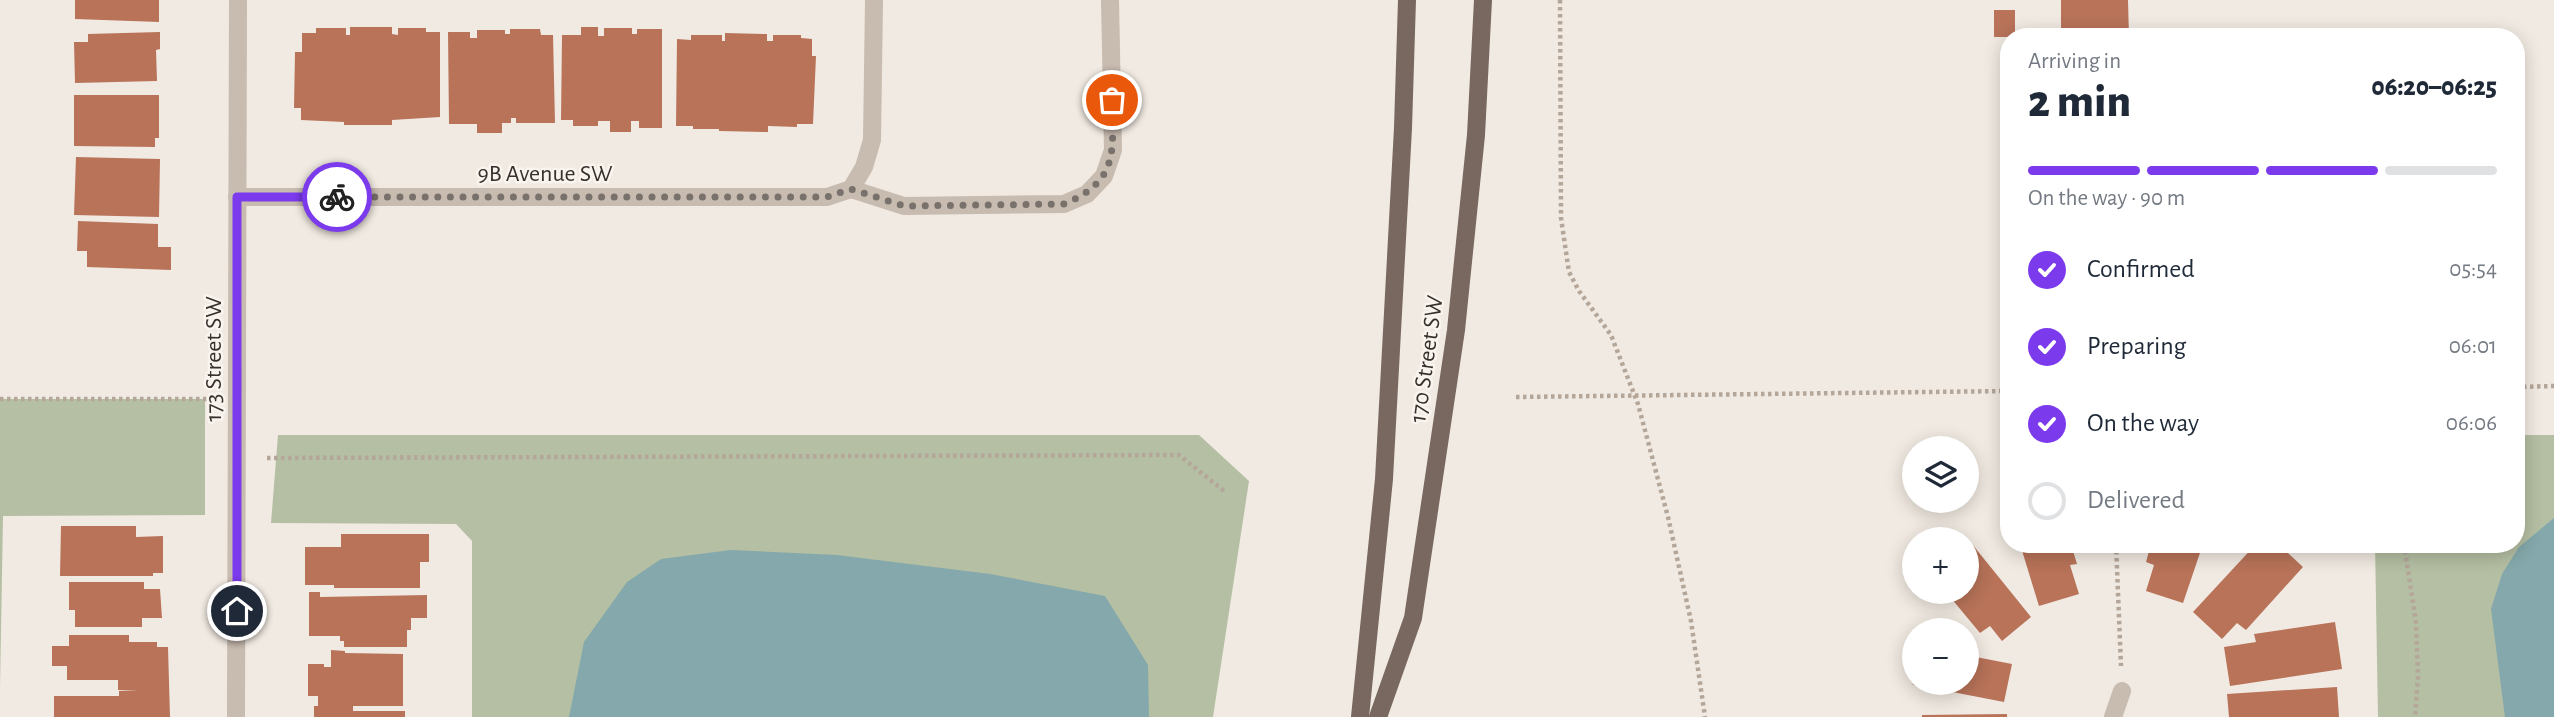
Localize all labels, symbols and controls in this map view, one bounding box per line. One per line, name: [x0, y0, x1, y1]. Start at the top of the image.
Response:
text: Arriving in: [2028, 50, 2121, 73]
pin: [1082, 70, 1142, 130]
text: 06:20–06:25: [2371, 74, 2497, 100]
text: 2 min: [2028, 79, 2131, 125]
icon: bag: [1093, 81, 1131, 119]
courier: [302, 162, 372, 232]
street label: 9B Avenue SW: [478, 162, 613, 186]
icon: bike: [318, 178, 356, 216]
text: On the way · 90 m: [2028, 187, 2185, 210]
icon: check: [2028, 251, 2066, 289]
text: Confirmed: [2087, 256, 2195, 282]
text: 05:54: [2449, 258, 2497, 281]
street label: 170 Street SW: [1406, 293, 1448, 424]
street label: 173 Street SW: [202, 296, 226, 422]
icon: check: [2028, 328, 2066, 366]
text: Preparing: [2087, 333, 2186, 359]
text: 06:01: [2449, 335, 2497, 358]
icon: check: [2028, 405, 2066, 443]
text: On the way: [2087, 410, 2199, 436]
text: 06:06: [2446, 412, 2497, 435]
map controls: [1902, 436, 1979, 695]
button: layers: [1902, 436, 1979, 513]
text: Delivered: [2087, 487, 2185, 513]
button: +: [1902, 527, 1979, 604]
pin: [207, 581, 267, 641]
icon: home: [218, 592, 256, 630]
button: −: [1902, 618, 1979, 695]

